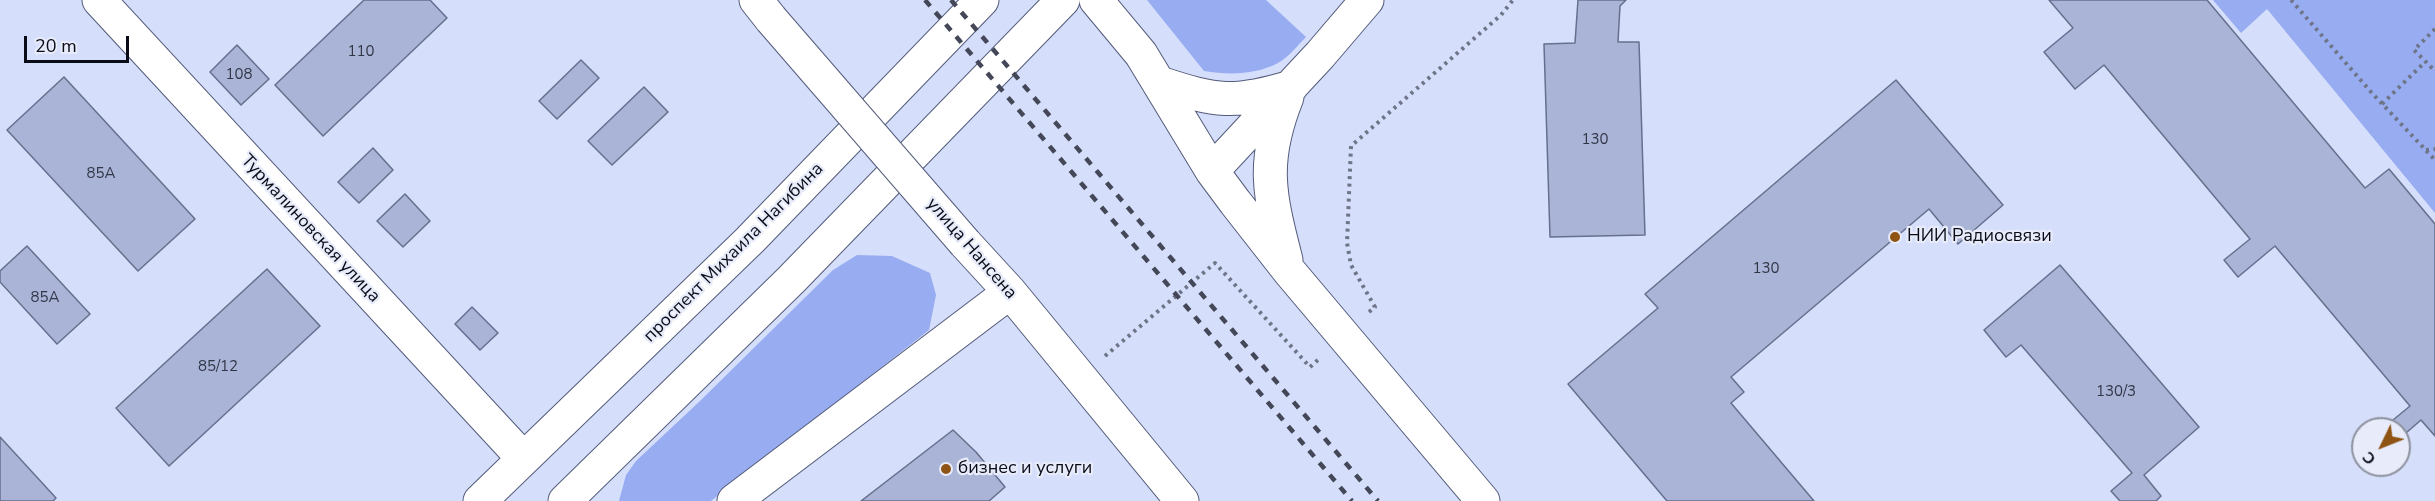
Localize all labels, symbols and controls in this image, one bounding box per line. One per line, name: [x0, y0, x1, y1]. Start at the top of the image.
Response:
scale bar: [27, 24, 132, 62]
text: 20 m: [35, 34, 77, 58]
house number: 110: [348, 43, 374, 61]
house number: 108: [226, 66, 252, 84]
house number: 130: [1582, 131, 1608, 149]
street label: Турмалиновская улица: [236, 150, 384, 308]
street label: проспект Михаила Нагибина: [640, 159, 828, 347]
house number: 85А: [87, 165, 115, 183]
street label: улица Нансена: [921, 194, 1021, 304]
place label: НИИ Радиосвязи: [1907, 226, 2052, 248]
marker: НИИ Радиосвязи: [1888, 230, 1902, 244]
house number: 130: [1753, 260, 1779, 278]
house number: 85А: [31, 289, 59, 307]
house number: 85/12: [198, 358, 238, 376]
house number: 130/3: [2096, 383, 2136, 401]
north arrow: [2351, 417, 2411, 477]
text: С: [2358, 446, 2381, 469]
place label: бизнес и услуги: [958, 458, 1092, 480]
marker: бизнес и услуги: [939, 462, 953, 476]

